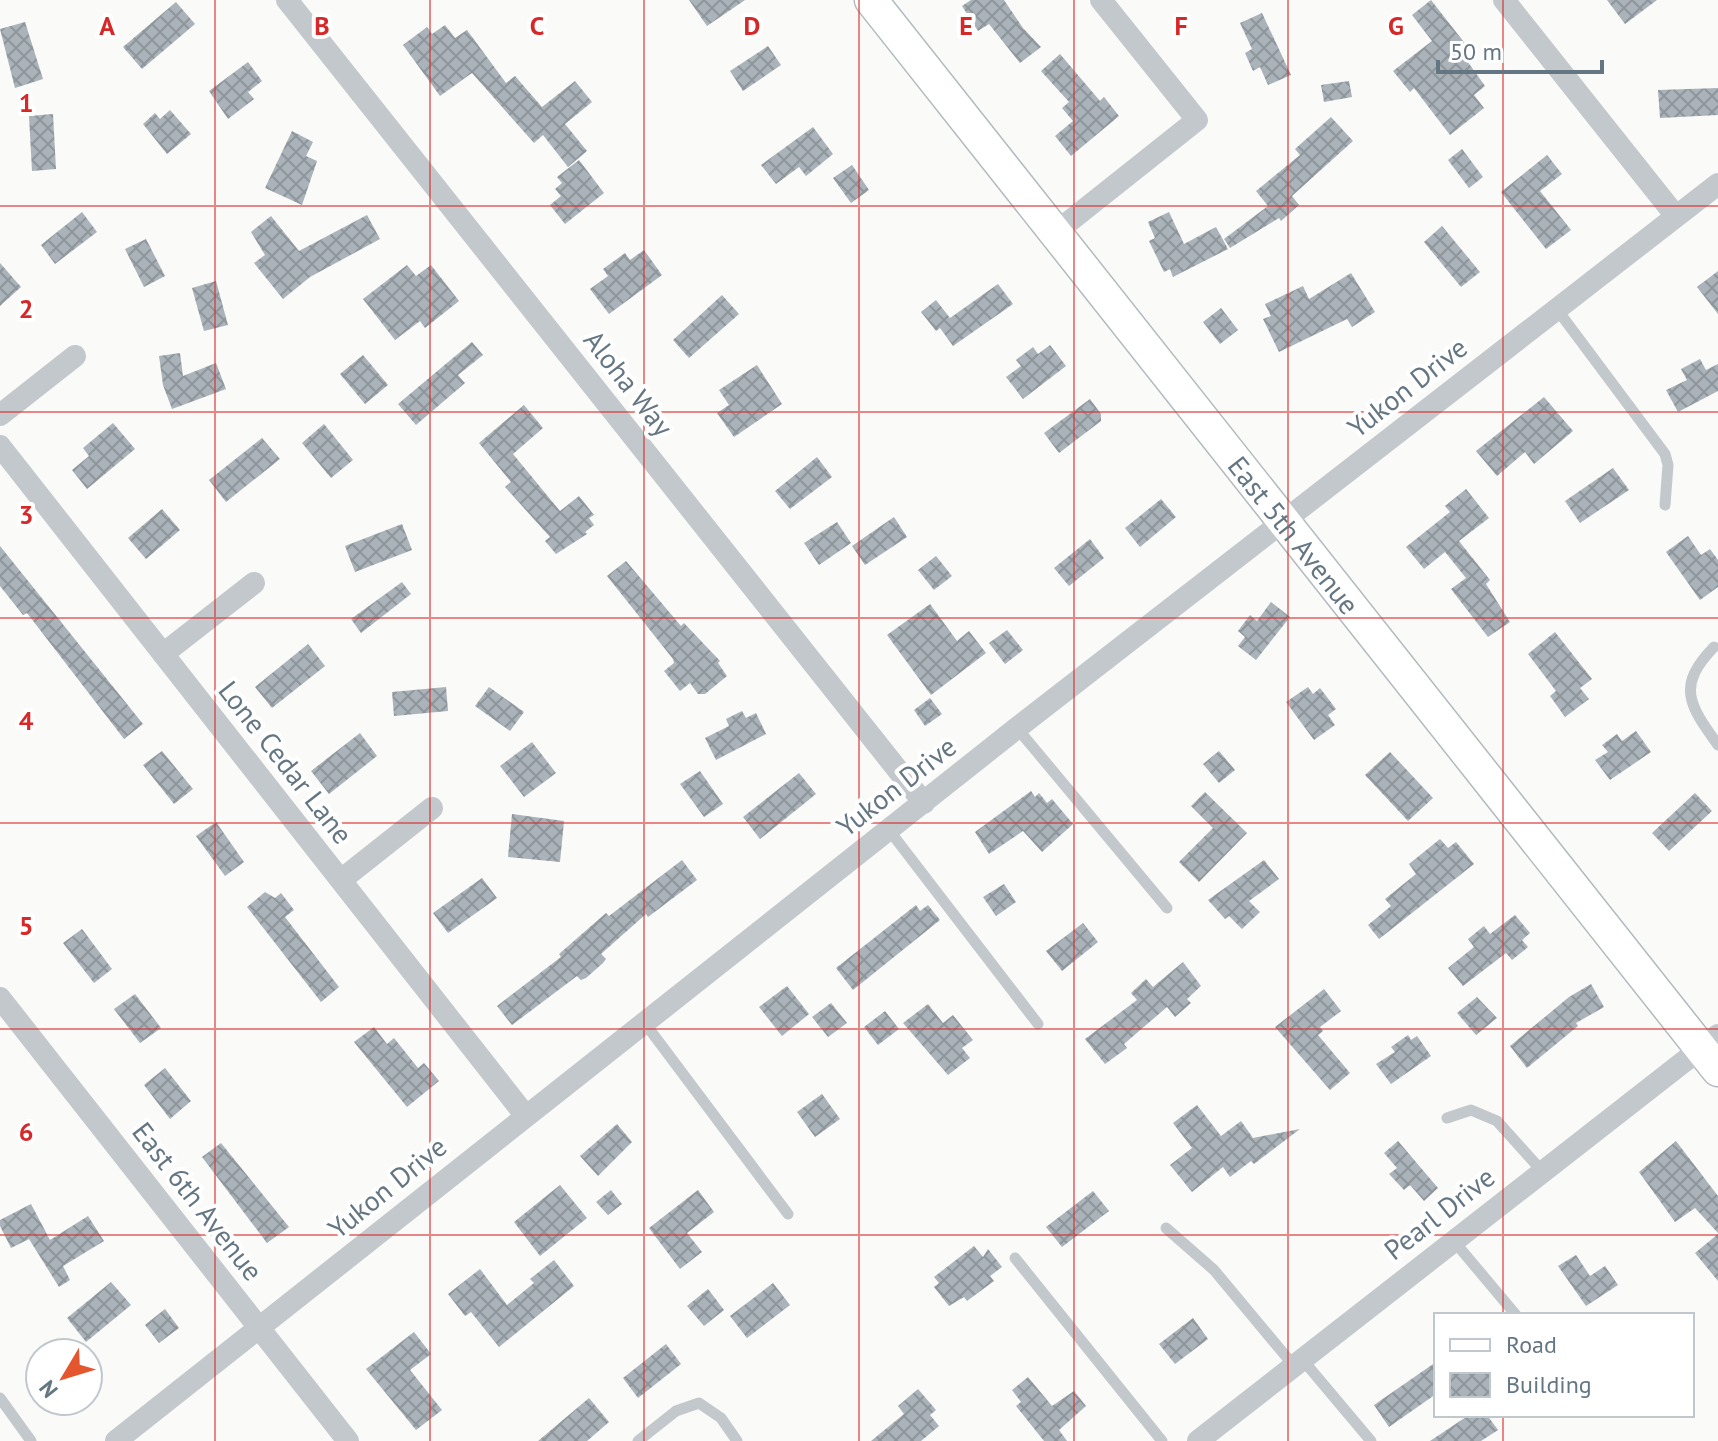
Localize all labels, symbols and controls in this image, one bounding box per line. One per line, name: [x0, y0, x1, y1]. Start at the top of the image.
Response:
text: A: [99, 9, 115, 42]
text: B: [314, 9, 330, 42]
text: C: [530, 9, 544, 42]
text: D: [744, 9, 760, 42]
text: E: [959, 9, 973, 42]
text: F: [1174, 9, 1188, 42]
text: G: [1388, 9, 1404, 42]
scale bar: [1438, 24, 1602, 74]
text: 50 m: [1450, 36, 1502, 67]
text: 1: [19, 86, 33, 119]
text: 2: [19, 292, 33, 325]
street label: Aloha Way: [576, 322, 682, 444]
street label: Yukon Drive: [1340, 329, 1474, 445]
street label: East 5th Avenue: [1220, 448, 1368, 621]
text: 3: [19, 498, 33, 531]
street label: Lone Cedar Lane: [211, 673, 361, 851]
text: 4: [19, 704, 34, 737]
street label: Yukon Drive: [829, 728, 963, 844]
text: 5: [19, 909, 33, 942]
street label: East 6th Avenue: [124, 1114, 272, 1288]
text: 6: [19, 1115, 33, 1148]
street label: Yukon Drive: [320, 1128, 454, 1246]
street label: Pearl Drive: [1376, 1158, 1502, 1268]
legend: [1434, 1313, 1694, 1417]
text: Road: [1506, 1329, 1557, 1360]
north arrow: [24, 1337, 104, 1417]
text: Building: [1506, 1369, 1592, 1400]
text: N: [33, 1375, 64, 1404]

